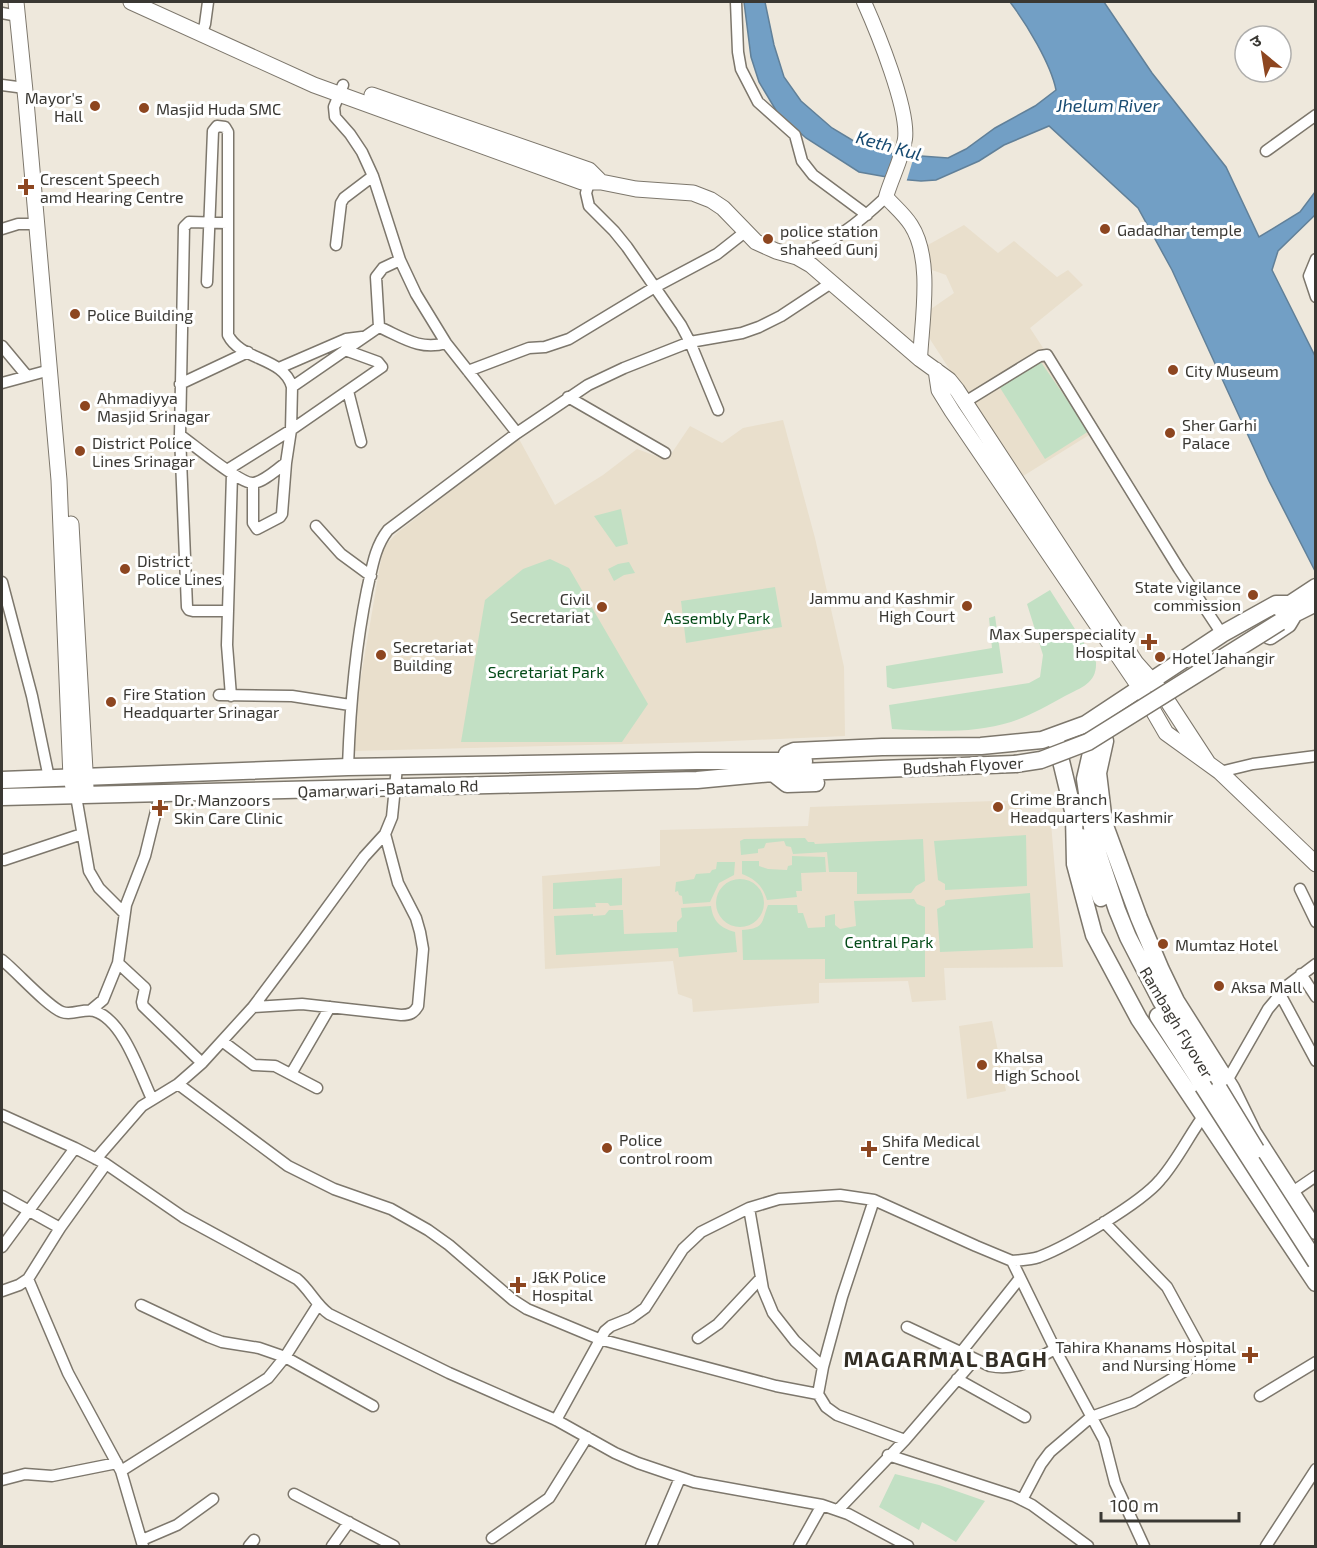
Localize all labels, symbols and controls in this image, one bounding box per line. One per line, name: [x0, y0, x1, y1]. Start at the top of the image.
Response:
north arrow: [1233, 24, 1293, 84]
text: उ: [1246, 30, 1265, 51]
place label: Mayor's Hall: [25, 88, 83, 125]
water label: Jhelum River: [1055, 94, 1160, 116]
marker: Mayor's Hall: [88, 99, 102, 113]
place label: Masjid Huda SMC: [156, 99, 281, 119]
marker: Masjid Huda SMC: [137, 101, 151, 115]
water label: Keth Kul: [854, 125, 924, 165]
place label: Crescent Speech amd Hearing Centre: [40, 169, 184, 206]
marker: Crescent Speech amd Hearing Centre: [17, 178, 35, 196]
place label: Gadadhar temple: [1117, 220, 1242, 239]
place label: police station shaheed Gunj: [780, 221, 878, 259]
marker: Gadadhar temple: [1098, 222, 1112, 236]
marker: police station shaheed Gunj: [761, 232, 775, 246]
place label: Police Building: [87, 305, 193, 324]
marker: Police Building: [68, 307, 82, 321]
place label: City Museum: [1185, 361, 1279, 380]
marker: City Museum: [1166, 363, 1180, 377]
place label: Ahmadiyya Masjid Srinagar: [97, 388, 211, 426]
marker: Ahmadiyya Masjid Srinagar: [78, 399, 92, 413]
place label: Sher Garhi Palace: [1182, 415, 1257, 452]
marker: Sher Garhi Palace: [1163, 426, 1177, 440]
place label: District Police Lines Srinagar: [92, 433, 196, 470]
marker: District Police Lines Srinagar: [73, 444, 87, 458]
place label: District Police Lines: [137, 551, 222, 588]
marker: District Police Lines: [118, 562, 132, 576]
place label: State vigilance commission: [1135, 577, 1241, 614]
place label: Jammu and Kashmir High Court: [809, 588, 956, 625]
marker: State vigilance commission: [1246, 588, 1260, 602]
place label: Civil Secretariat: [510, 589, 590, 626]
marker: Jammu and Kashmir High Court: [960, 599, 974, 613]
marker: Civil Secretariat: [595, 600, 609, 614]
park label: Assembly Park: [664, 608, 770, 627]
place label: Max Superspeciality Hospital: [989, 624, 1137, 661]
marker: Max Superspeciality Hospital: [1140, 633, 1158, 651]
place label: Secretariat Building: [393, 637, 473, 674]
marker: Secretariat Building: [374, 648, 388, 662]
place label: Hotel Jahangir: [1172, 648, 1276, 667]
marker: Hotel Jahangir: [1153, 650, 1167, 664]
park label: Secretariat Park: [488, 662, 604, 681]
place label: Fire Station Headquarter Srinagar: [123, 684, 280, 721]
marker: Fire Station Headquarter Srinagar: [104, 695, 118, 709]
street label: Budshah Flyover: [902, 752, 1025, 778]
street label: Qamarwari-Batamalo Rd: [297, 775, 479, 802]
place label: Crime Branch Headquarters Kashmir: [1010, 789, 1174, 826]
place label: Dr. Manzoors Skin Care Clinic: [174, 790, 283, 827]
marker: Dr. Manzoors Skin Care Clinic: [151, 799, 169, 817]
marker: Crime Branch Headquarters Kashmir: [991, 800, 1005, 814]
park label: Central Park: [845, 932, 933, 951]
place label: Mumtaz Hotel: [1175, 935, 1278, 954]
marker: Mumtaz Hotel: [1156, 937, 1170, 951]
street label: Rambagh Flyover: [1136, 963, 1218, 1081]
place label: Aksa Mall: [1231, 977, 1302, 996]
marker: Aksa Mall: [1212, 979, 1226, 993]
place label: Khalsa High School: [994, 1047, 1080, 1084]
marker: Khalsa High School: [975, 1058, 989, 1072]
place label: Police control room: [619, 1130, 713, 1167]
place label: Shifa Medical Centre: [882, 1131, 980, 1168]
marker: Shifa Medical Centre: [860, 1140, 878, 1158]
marker: Police control room: [600, 1141, 614, 1155]
place label: J&K Police Hospital: [532, 1267, 606, 1304]
marker: J&K Police Hospital: [509, 1276, 527, 1294]
place label: Tahira Khanams Hospital and Nursing Home: [1055, 1337, 1236, 1374]
district label: MAGARMAL BAGH: [843, 1345, 1049, 1371]
marker: Tahira Khanams Hospital and Nursing Home: [1241, 1346, 1259, 1364]
scale bar: [1101, 1485, 1239, 1523]
text: 100 m: [1110, 1494, 1159, 1516]

